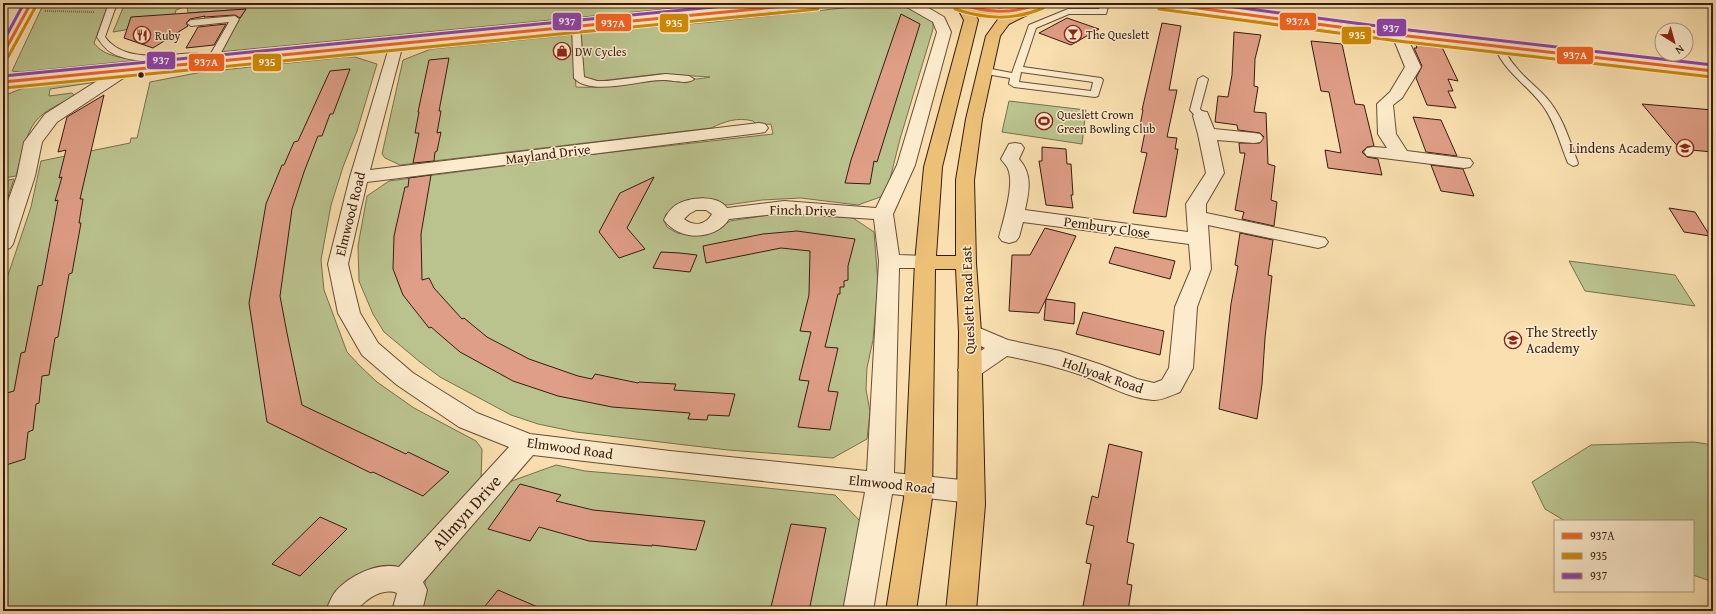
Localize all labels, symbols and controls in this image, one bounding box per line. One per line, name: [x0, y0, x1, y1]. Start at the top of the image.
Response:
line badge: 937: [552, 12, 582, 31]
line badge: 937A: [1279, 12, 1317, 31]
text: 937: [558, 13, 576, 29]
line badge: 937A: [595, 13, 632, 32]
line badge: 935: [659, 13, 689, 33]
text: 937A: [1286, 13, 1310, 29]
text: 937A: [601, 15, 625, 31]
text: 935: [665, 15, 683, 31]
line badge: 937: [1376, 18, 1407, 37]
text: 937: [1382, 20, 1400, 36]
north arrow: [1654, 22, 1694, 62]
bar icon: The Queslett: [1063, 24, 1083, 44]
restaurant icon: Ruby: [132, 25, 152, 45]
place label: The Queslett: [1086, 26, 1150, 43]
line badge: 935: [1341, 26, 1372, 45]
place label: Ruby: [155, 27, 181, 44]
text: 935: [1348, 27, 1366, 43]
shop icon: DW Cycles: [552, 41, 572, 61]
text: N: [1672, 41, 1688, 59]
place label: DW Cycles: [575, 43, 627, 60]
line badge: 937A: [1556, 46, 1594, 65]
text: 937A: [1563, 47, 1587, 63]
line badge: 937: [146, 51, 176, 70]
text: 937: [152, 52, 170, 68]
line badge: 937A: [188, 53, 225, 72]
line badge: 935: [252, 53, 282, 72]
text: 937A: [194, 54, 218, 70]
text: 935: [258, 54, 276, 70]
unlabelled marker: [136, 70, 146, 80]
place label: Queslett Crown Green Bowling Club: [1057, 106, 1155, 137]
sports icon: Queslett Crown Green Bowling Club: [1034, 111, 1054, 131]
place label: Lindens Academy: [1569, 138, 1672, 158]
school or university icon: Lindens Academy: [1675, 138, 1695, 158]
street label: Mayland Drive: [504, 139, 592, 169]
street label: Elmwood Road: [330, 169, 370, 258]
street label: Finch Drive: [769, 199, 837, 221]
street label: Pembury Close: [1063, 211, 1152, 243]
street label: Queslett Road East: [956, 246, 980, 354]
place label: The Streetly Academy: [1526, 322, 1598, 358]
school or university icon: The Streetly Academy: [1503, 330, 1523, 350]
street label: Hollyoak Road: [1060, 352, 1147, 398]
street label: Elmwood Road: [526, 432, 615, 464]
street label: Allmyn Drive: [425, 469, 507, 555]
street label: Elmwood Road: [848, 470, 936, 499]
legend: [1554, 520, 1694, 592]
text: 937A: [1590, 527, 1615, 544]
text: 935: [1590, 547, 1608, 564]
text: 937: [1590, 567, 1608, 584]

